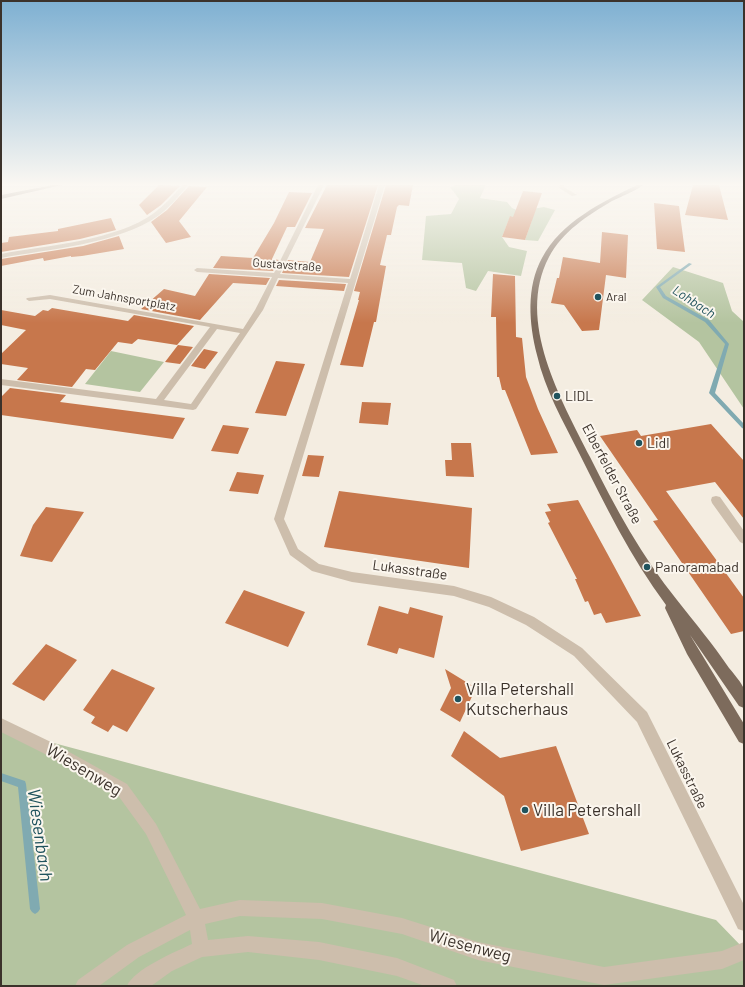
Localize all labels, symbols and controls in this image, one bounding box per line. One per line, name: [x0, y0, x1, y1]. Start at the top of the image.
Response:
street label: Gustavstraße: [252, 255, 322, 275]
street label: Zum Jahnsportplatz: [71, 282, 177, 314]
water label: Lohbach: [670, 282, 718, 322]
place label: Aral: [606, 290, 627, 304]
marker: Aral: [593, 292, 603, 302]
place label: LIDL: [565, 388, 593, 404]
marker: LIDL: [552, 391, 562, 401]
street label: Elberfelder Straße: [579, 421, 645, 527]
place label: Lidl: [647, 435, 669, 451]
marker: Lidl: [634, 438, 644, 448]
street label: Lukasstraße: [372, 556, 448, 584]
place label: Panoramabad: [655, 559, 739, 575]
marker: Panoramabad: [642, 562, 652, 572]
place label: Villa Petershall Kutscherhaus: [466, 679, 574, 719]
marker: Villa Petershall Kutscherhaus: [453, 694, 463, 704]
street label: Lukasstraße: [663, 736, 711, 812]
street label: Wiesenweg: [43, 739, 125, 801]
water label: Wiesenbach: [23, 787, 57, 883]
place label: Villa Petershall: [533, 800, 641, 820]
marker: Villa Petershall: [520, 805, 530, 815]
street label: Wiesenweg: [427, 925, 513, 967]

